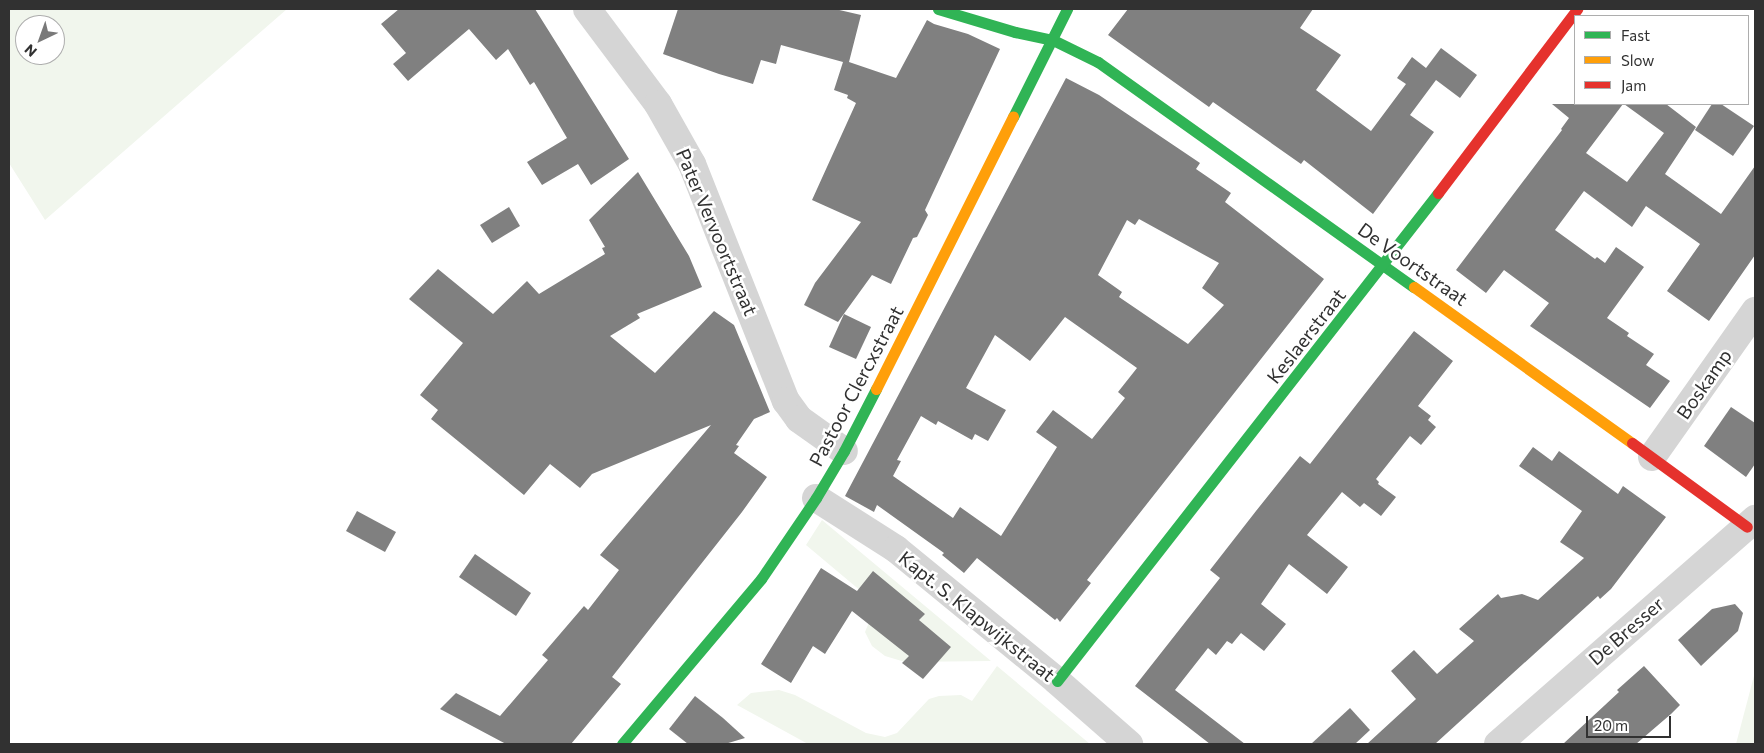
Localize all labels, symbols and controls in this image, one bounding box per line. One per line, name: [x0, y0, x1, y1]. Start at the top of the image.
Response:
north arrow: [15, 15, 65, 65]
legend: [1574, 15, 1749, 105]
text: Fast: [1621, 26, 1650, 44]
text: N: [21, 41, 40, 61]
text: Slow: [1621, 51, 1654, 69]
text: Jam: [1621, 76, 1646, 94]
street label: Pater Vervoortstraat: [672, 145, 762, 319]
street label: De Voortstraat: [1354, 218, 1472, 310]
street label: Keslaerstraat: [1262, 284, 1350, 388]
street label: Pastoor Clercxstraat: [804, 302, 908, 470]
street label: Boskamp: [1672, 345, 1736, 423]
street label: Kapt. S. Klapwijkstraat: [894, 546, 1060, 686]
street label: De Bresser: [1584, 592, 1668, 670]
scale bar: [1589, 706, 1674, 738]
text: 20 m: [1594, 716, 1628, 734]

